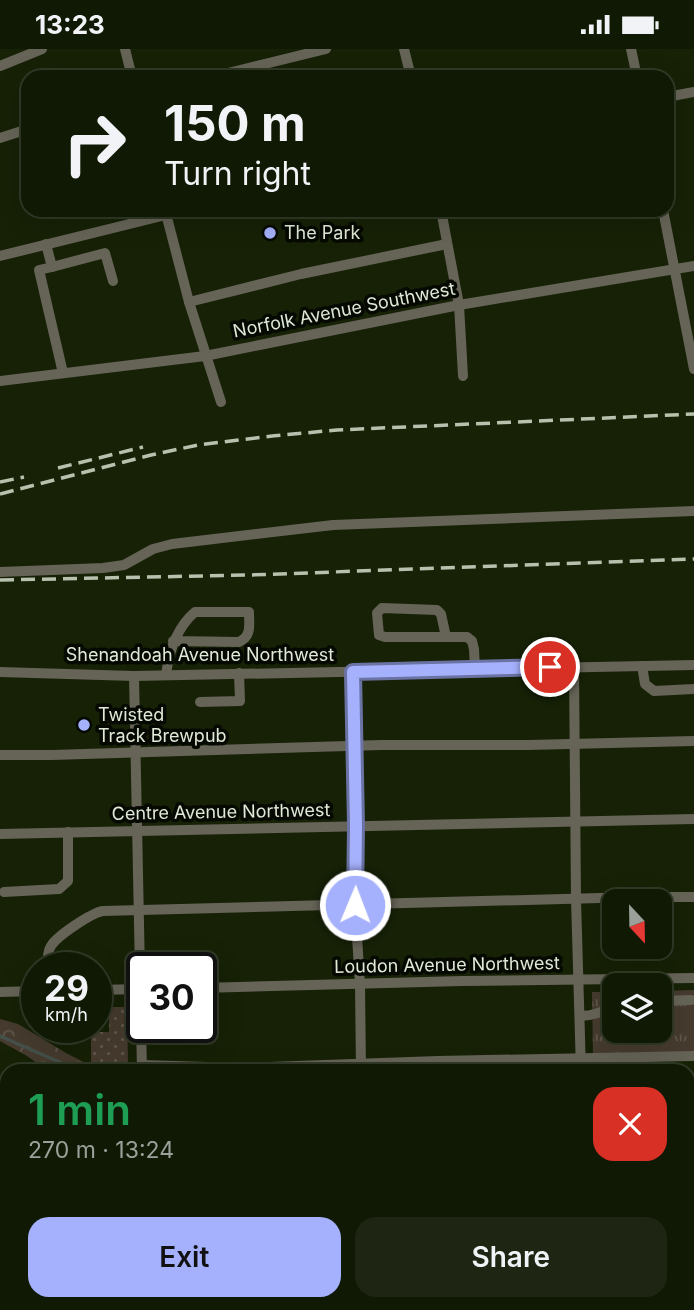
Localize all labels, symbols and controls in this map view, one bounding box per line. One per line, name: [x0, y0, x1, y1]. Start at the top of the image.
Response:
text: 13:23: [35, 9, 105, 40]
text: 150 m: [164, 94, 306, 153]
icon: right: [49, 98, 140, 189]
text: Turn right: [164, 154, 311, 193]
place label: The Park: [284, 222, 360, 243]
marker: The Park: [262, 225, 278, 241]
street label: Norfolk Avenue Southwest: [231, 278, 457, 341]
pin: [520, 637, 580, 697]
street label: Shenandoah Avenue Northwest: [66, 644, 334, 665]
icon: arrive: [531, 648, 569, 686]
place label: Twisted Track Brewpub: [98, 704, 227, 746]
marker: Twisted Track Brewpub: [76, 717, 92, 733]
street label: Centre Avenue Northwest: [111, 799, 331, 824]
position arrow: [318, 868, 392, 942]
north arrow: [602, 889, 672, 959]
map controls: [602, 889, 672, 1043]
speed limit sign: 30: [126, 952, 217, 1043]
street label: Loudon Avenue Northwest: [334, 952, 560, 977]
text: 29: [44, 967, 89, 1009]
button: layers: [602, 973, 672, 1043]
text: km/h: [45, 1004, 88, 1025]
text: 1 min: [28, 1084, 131, 1135]
button: close: [593, 1087, 667, 1161]
text: 270 m · 13:24: [28, 1136, 174, 1164]
button: Exit: [28, 1217, 341, 1297]
button: Share: [355, 1217, 667, 1297]

